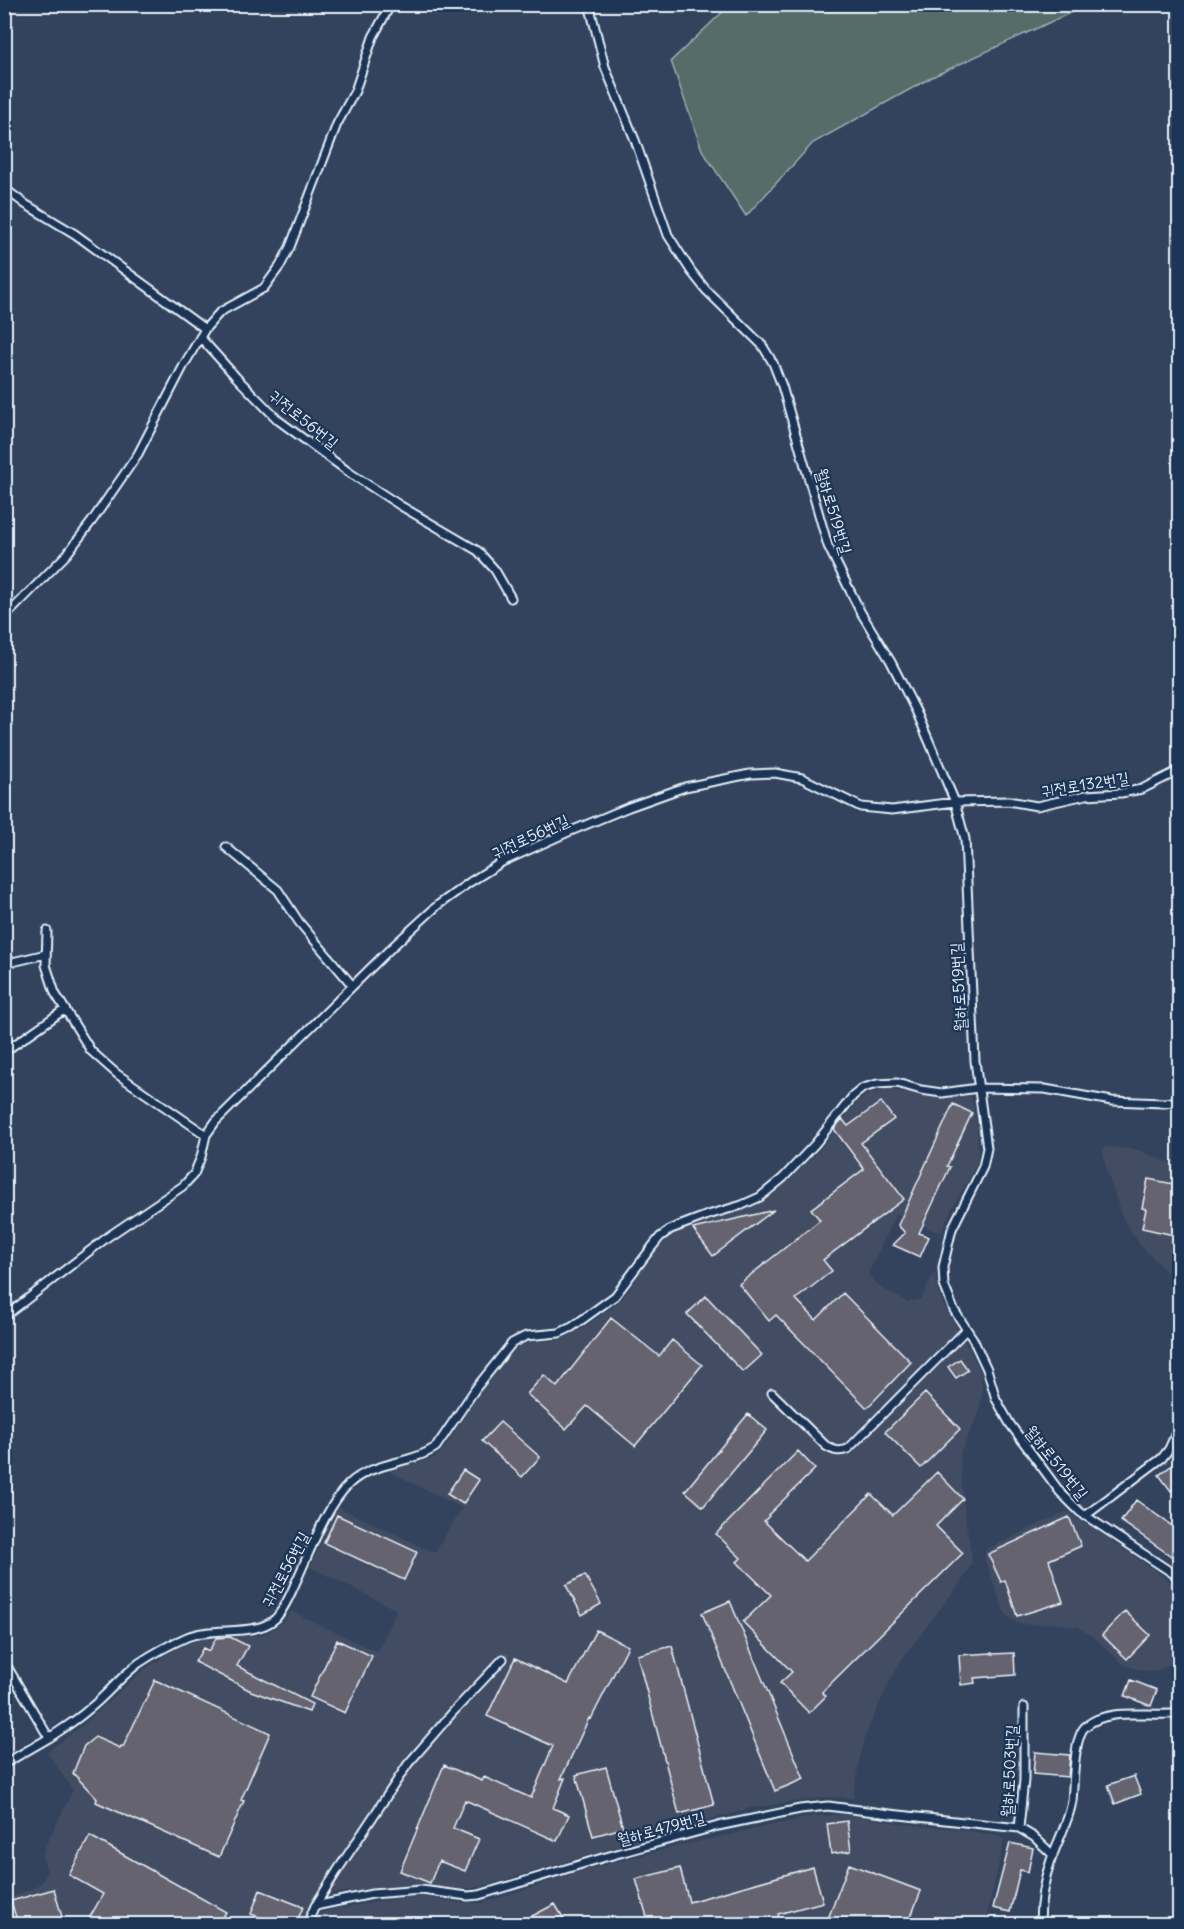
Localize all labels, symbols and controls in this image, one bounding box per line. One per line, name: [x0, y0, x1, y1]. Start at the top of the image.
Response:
street label: 귀전로56번길: [266, 385, 343, 453]
street label: 월하로519번길: [811, 465, 857, 557]
street label: 귀전로132번길: [1040, 767, 1130, 801]
street label: 귀전로56번길: [488, 809, 572, 863]
street label: 월하로519번길: [946, 942, 970, 1032]
street label: 월하로519번길: [1021, 1421, 1093, 1503]
street label: 귀전로56번길: [257, 1528, 313, 1610]
street label: 월하로503번길: [997, 1724, 1021, 1818]
street label: 월하로479번길: [615, 1807, 707, 1849]

